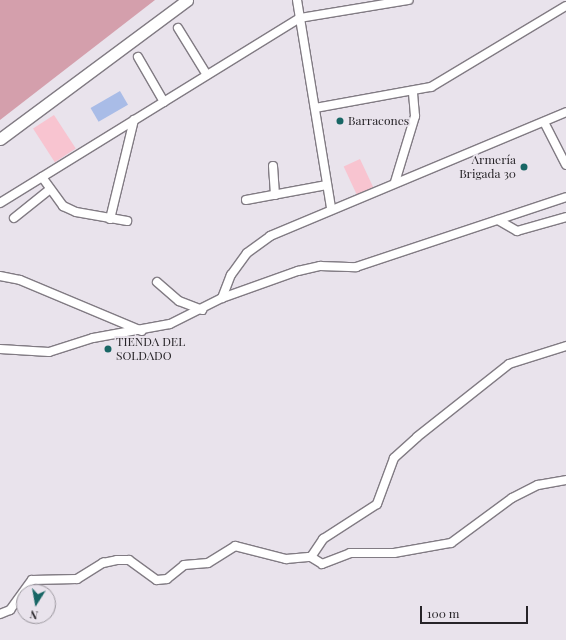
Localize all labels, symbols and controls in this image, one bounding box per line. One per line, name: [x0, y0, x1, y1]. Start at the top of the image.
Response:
place label: Barracones: [348, 114, 409, 128]
marker: Barracones: [335, 116, 345, 126]
place label: Armería Brigada 30: [459, 153, 516, 181]
marker: Armería Brigada 30: [519, 162, 529, 172]
place label: TIENDA DEL SOLDADO: [116, 335, 185, 363]
marker: TIENDA DEL SOLDADO: [103, 344, 113, 354]
north arrow: [16, 584, 56, 624]
scale bar: [422, 598, 530, 624]
text: 100 m: [427, 605, 459, 621]
text: N: [28, 607, 39, 623]

